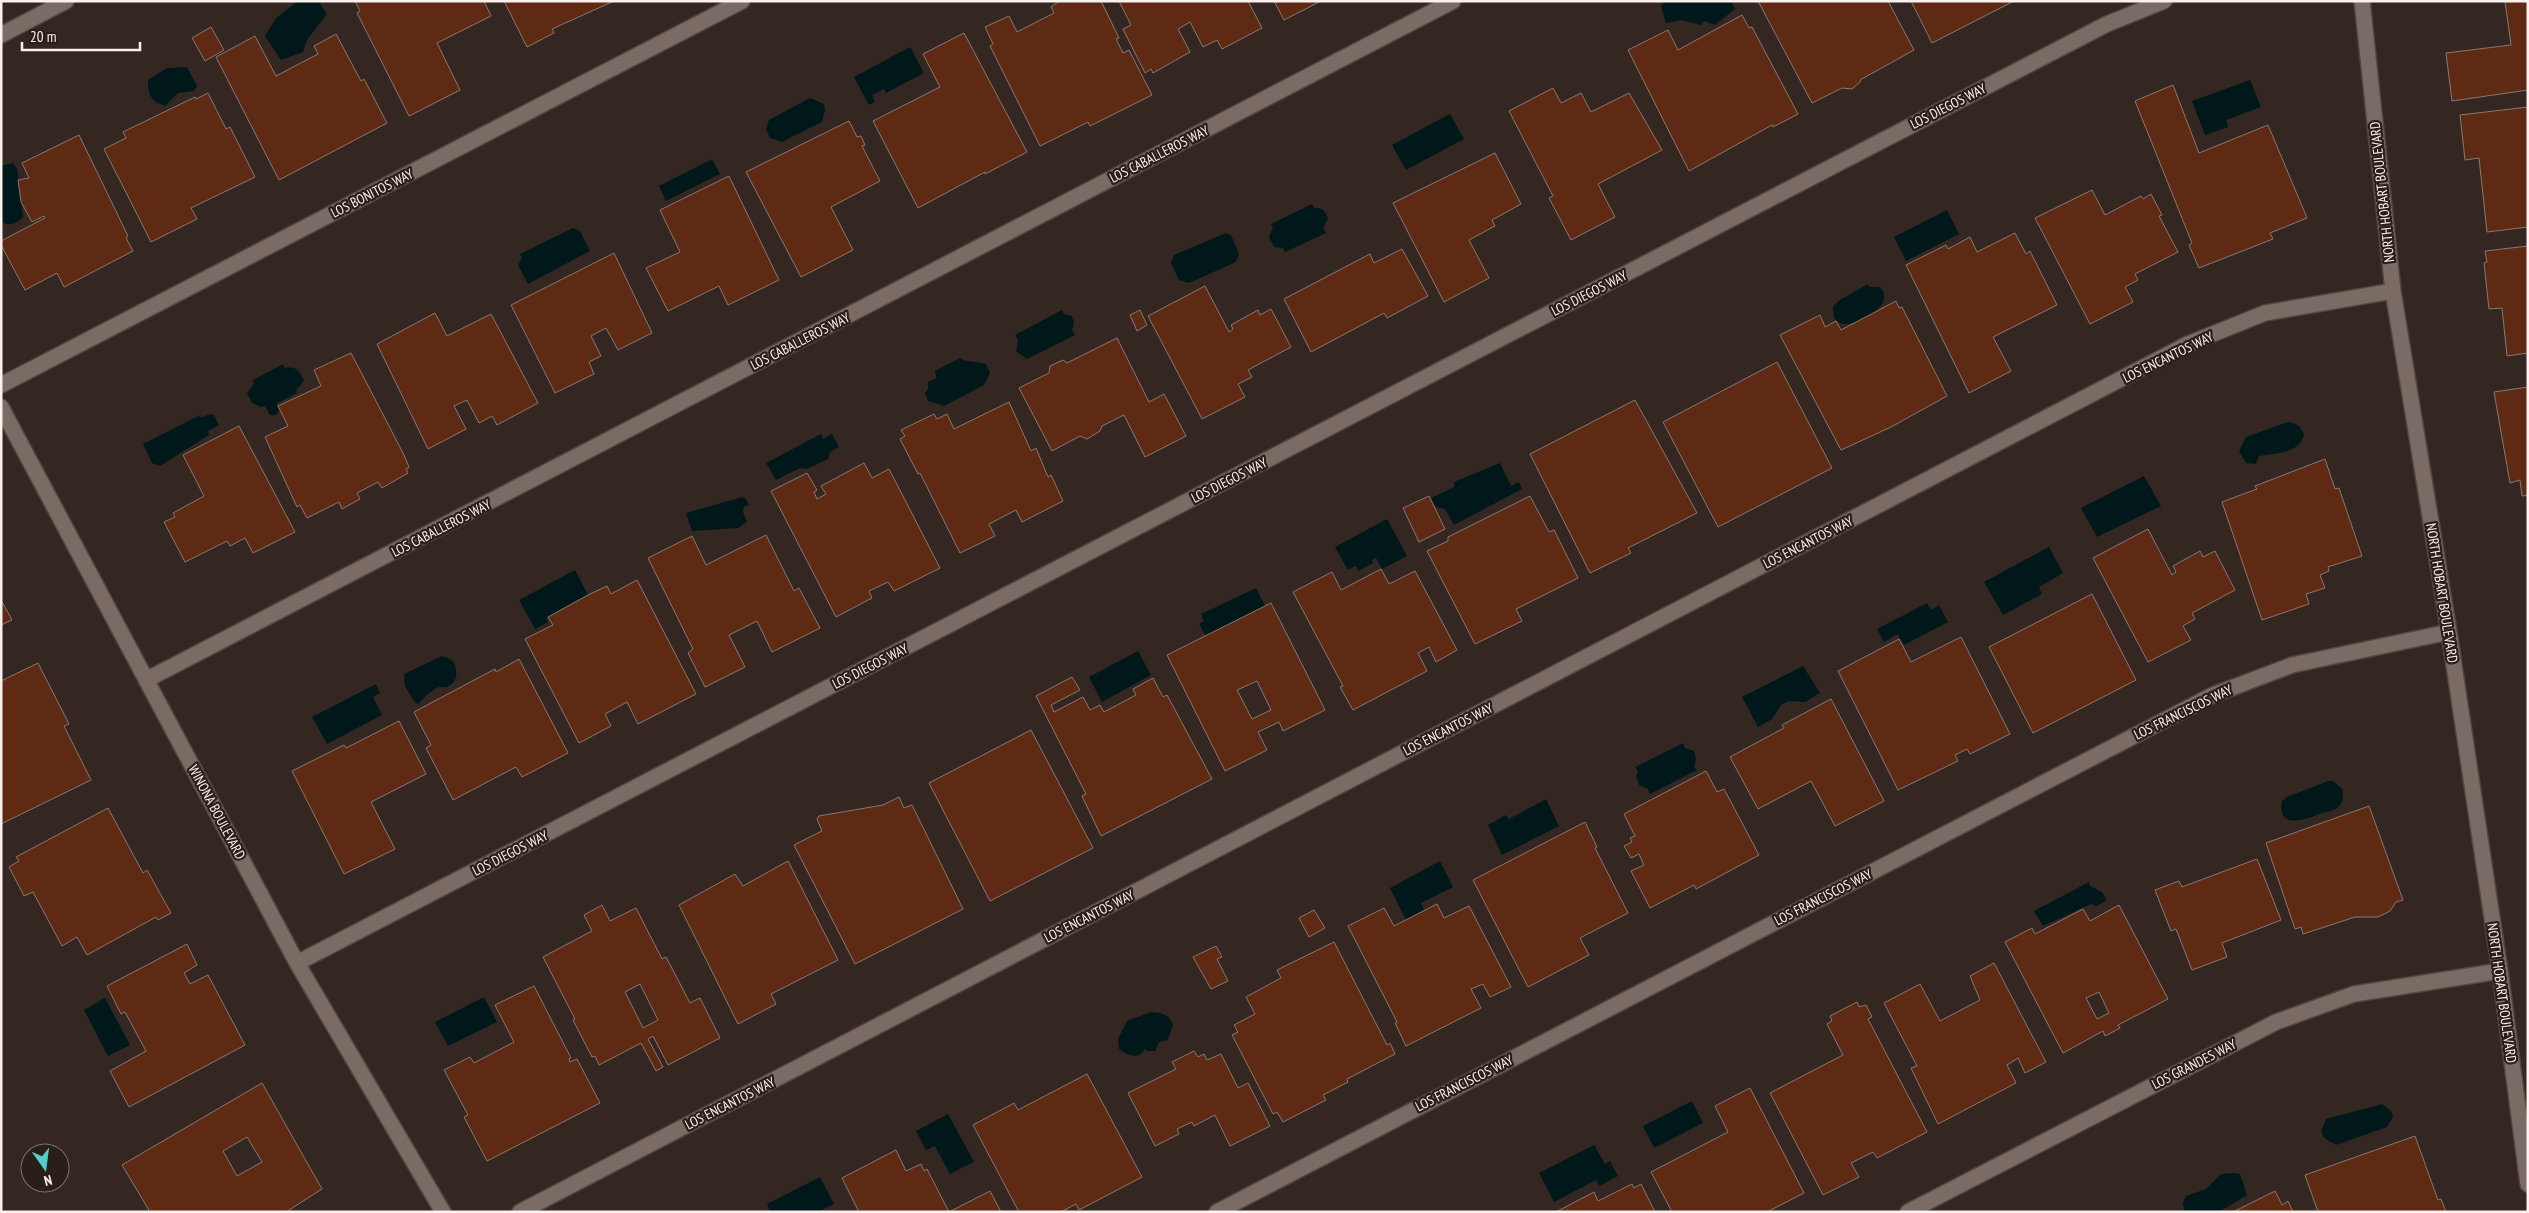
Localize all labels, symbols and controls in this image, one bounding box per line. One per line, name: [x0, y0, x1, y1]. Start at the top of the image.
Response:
scale bar: [22, 20, 140, 52]
text: 20 m: [30, 27, 56, 46]
street label: LOS DIEGOS WAY: [1907, 79, 1990, 133]
street label: LOS CABALLEROS WAY: [1106, 121, 1212, 187]
street label: NORTH HOBART BOULEVARD: [2366, 121, 2398, 263]
street label: LOS BONITOS WAY: [328, 164, 417, 221]
street label: LOS DIEGOS WAY: [1548, 266, 1631, 320]
street label: LOS CABALLEROS WAY: [747, 308, 853, 374]
street label: LOS ENCANTOS WAY: [2120, 327, 2217, 387]
street label: LOS DIEGOS WAY: [1188, 453, 1271, 507]
street label: LOS CABALLEROS WAY: [388, 495, 494, 561]
street label: LOS ENCANTOS WAY: [1760, 511, 1857, 572]
street label: NORTH HOBART BOULEVARD: [2422, 522, 2462, 664]
street label: LOS DIEGOS WAY: [829, 639, 912, 693]
street label: LOS FRANCISCOS WAY: [2131, 680, 2236, 744]
street label: LOS ENCANTOS WAY: [1400, 698, 1497, 759]
street label: WINONA BOULEVARD: [185, 762, 249, 862]
street label: LOS DIEGOS WAY: [469, 826, 552, 880]
street label: LOS FRANCISCOS WAY: [1771, 864, 1876, 929]
street label: LOS ENCANTOS WAY: [1041, 885, 1138, 946]
street label: NORTH HOBART BOULEVARD: [2483, 922, 2521, 1064]
street label: LOS GRANDES WAY: [2149, 1035, 2240, 1093]
street label: LOS FRANCISCOS WAY: [1412, 1050, 1517, 1115]
street label: LOS ENCANTOS WAY: [682, 1072, 779, 1133]
north arrow: [20, 1143, 70, 1193]
text: N: [42, 1171, 54, 1190]

